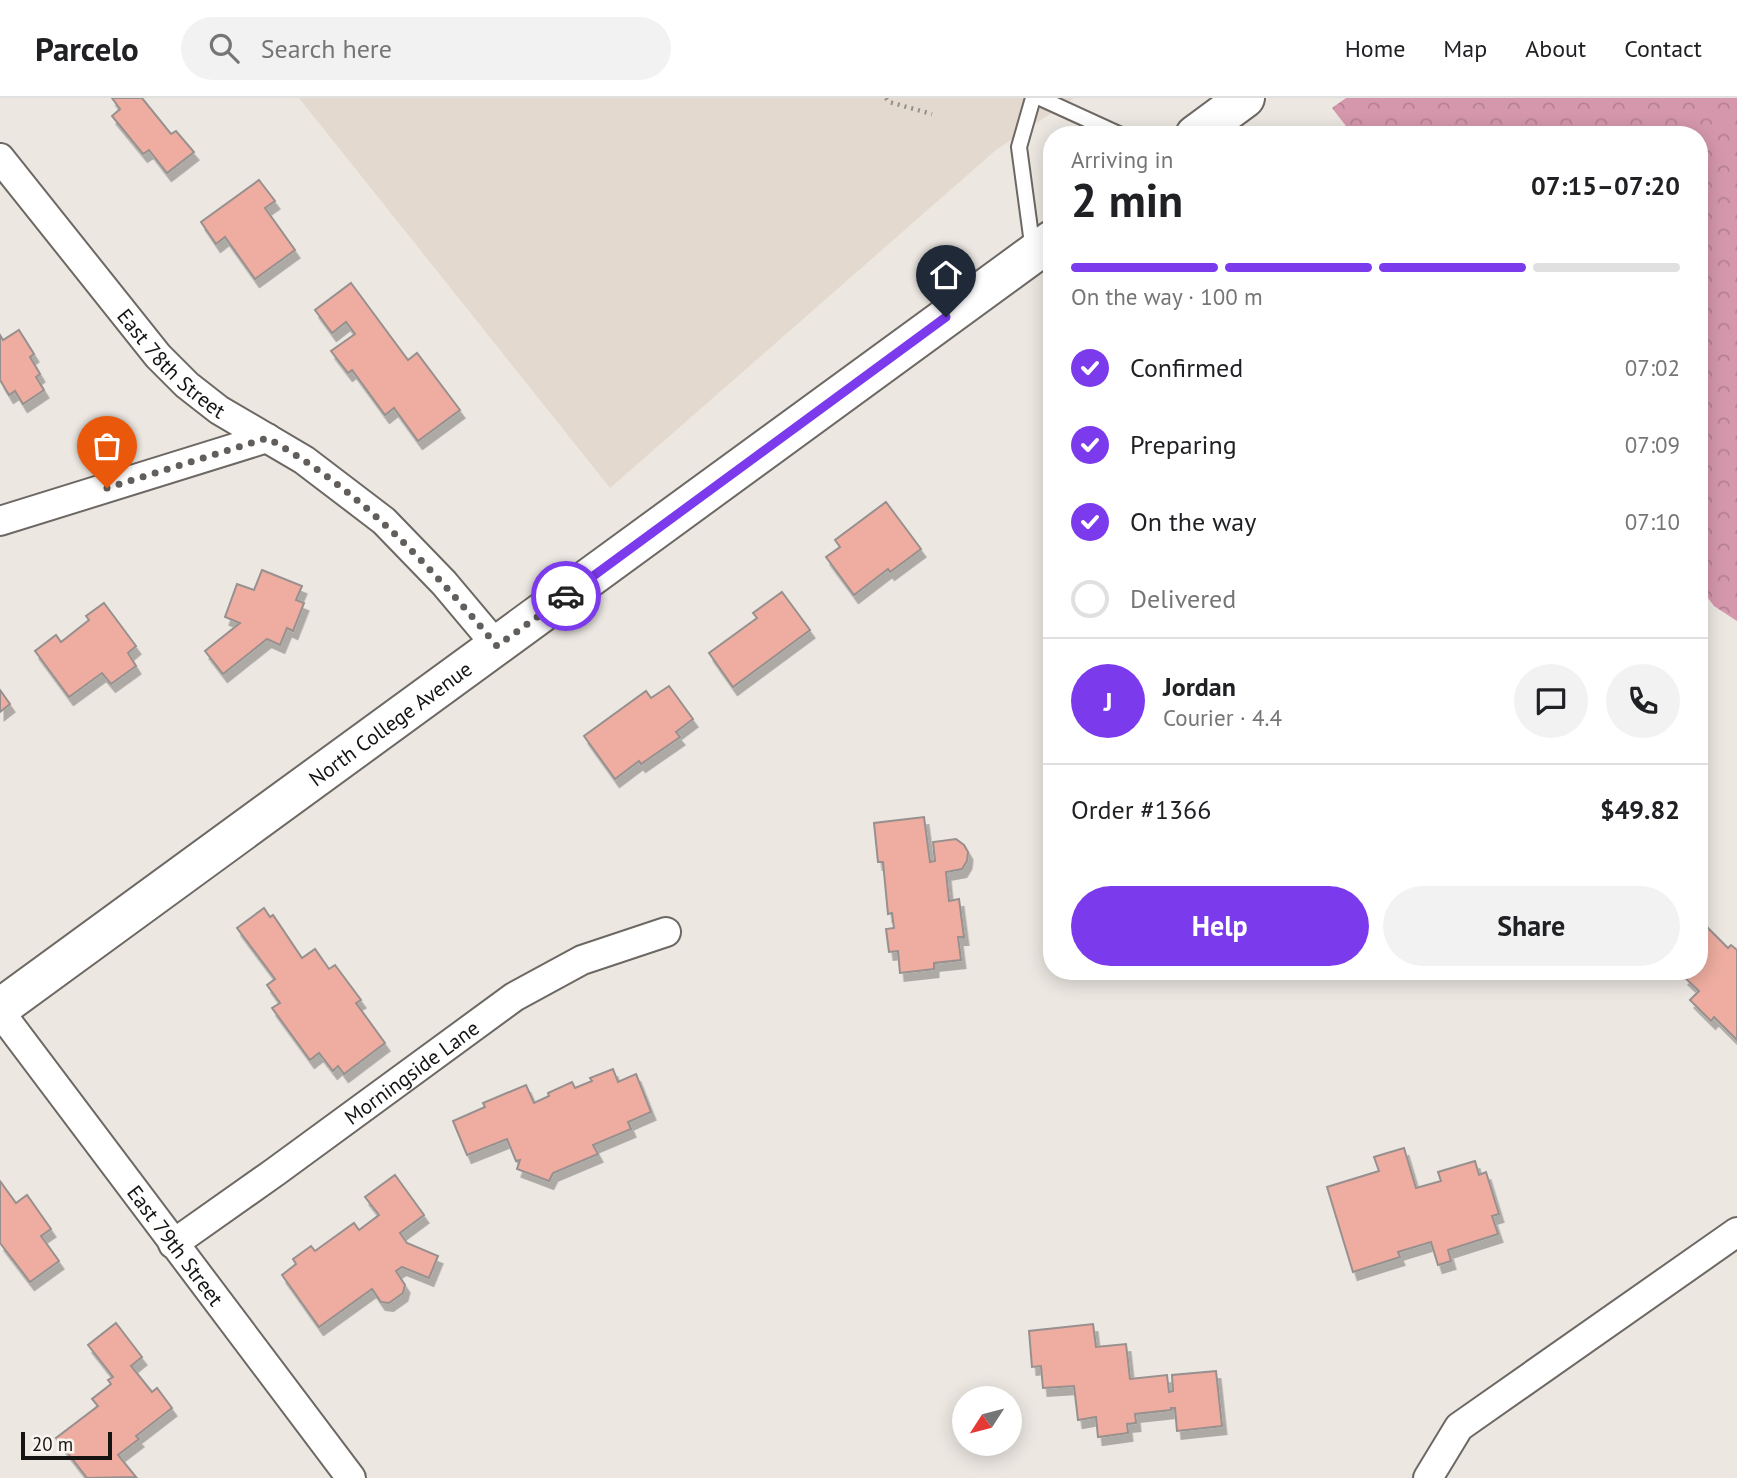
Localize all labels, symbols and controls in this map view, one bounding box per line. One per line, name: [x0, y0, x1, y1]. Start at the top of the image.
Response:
search box: [181, 17, 671, 80]
text: Parcelo: [35, 27, 139, 70]
icon: search: [205, 29, 243, 67]
text: Search here: [261, 32, 392, 65]
text: Home: [1345, 33, 1405, 64]
text: Map: [1443, 33, 1487, 64]
text: About: [1525, 33, 1586, 64]
text: Contact: [1624, 33, 1702, 64]
text: Arriving in: [1071, 145, 1173, 174]
text: 07:15–07:20: [1531, 169, 1680, 202]
text: 2 min: [1071, 170, 1183, 230]
pin: [916, 245, 976, 317]
icon: home: [927, 256, 965, 294]
text: On the way · 100 m: [1071, 282, 1263, 311]
street label: East 78th Street: [112, 303, 230, 424]
icon: check: [1071, 349, 1109, 387]
text: Confirmed: [1130, 351, 1243, 384]
text: 07:02: [1625, 353, 1680, 382]
pin: [77, 416, 137, 488]
icon: check: [1071, 426, 1109, 464]
icon: bag: [88, 427, 126, 465]
text: Preparing: [1130, 428, 1237, 461]
text: 07:09: [1625, 430, 1680, 459]
icon: check: [1071, 503, 1109, 541]
text: On the way: [1130, 505, 1256, 538]
text: 07:10: [1625, 507, 1680, 536]
courier: [531, 561, 601, 631]
icon: car: [547, 577, 585, 615]
text: Delivered: [1130, 582, 1236, 615]
street label: North College Avenue: [303, 655, 477, 792]
button: chat: [1514, 664, 1588, 738]
button: phone: [1606, 664, 1680, 738]
text: Jordan: [1163, 670, 1236, 703]
text: J: [1104, 685, 1112, 718]
text: Courier · 4.4: [1163, 703, 1282, 732]
text: Order #1366: [1071, 793, 1211, 826]
text: $49.82: [1600, 793, 1680, 826]
button: Help: [1071, 886, 1369, 966]
button: Share: [1383, 886, 1680, 966]
street label: Morningside Lane: [339, 1014, 484, 1130]
street label: East 79th Street: [122, 1180, 230, 1311]
north arrow: [952, 1386, 1022, 1456]
map controls: [952, 1386, 1022, 1456]
scale bar: [21, 1429, 112, 1461]
text: 20 m: [32, 1432, 73, 1456]

